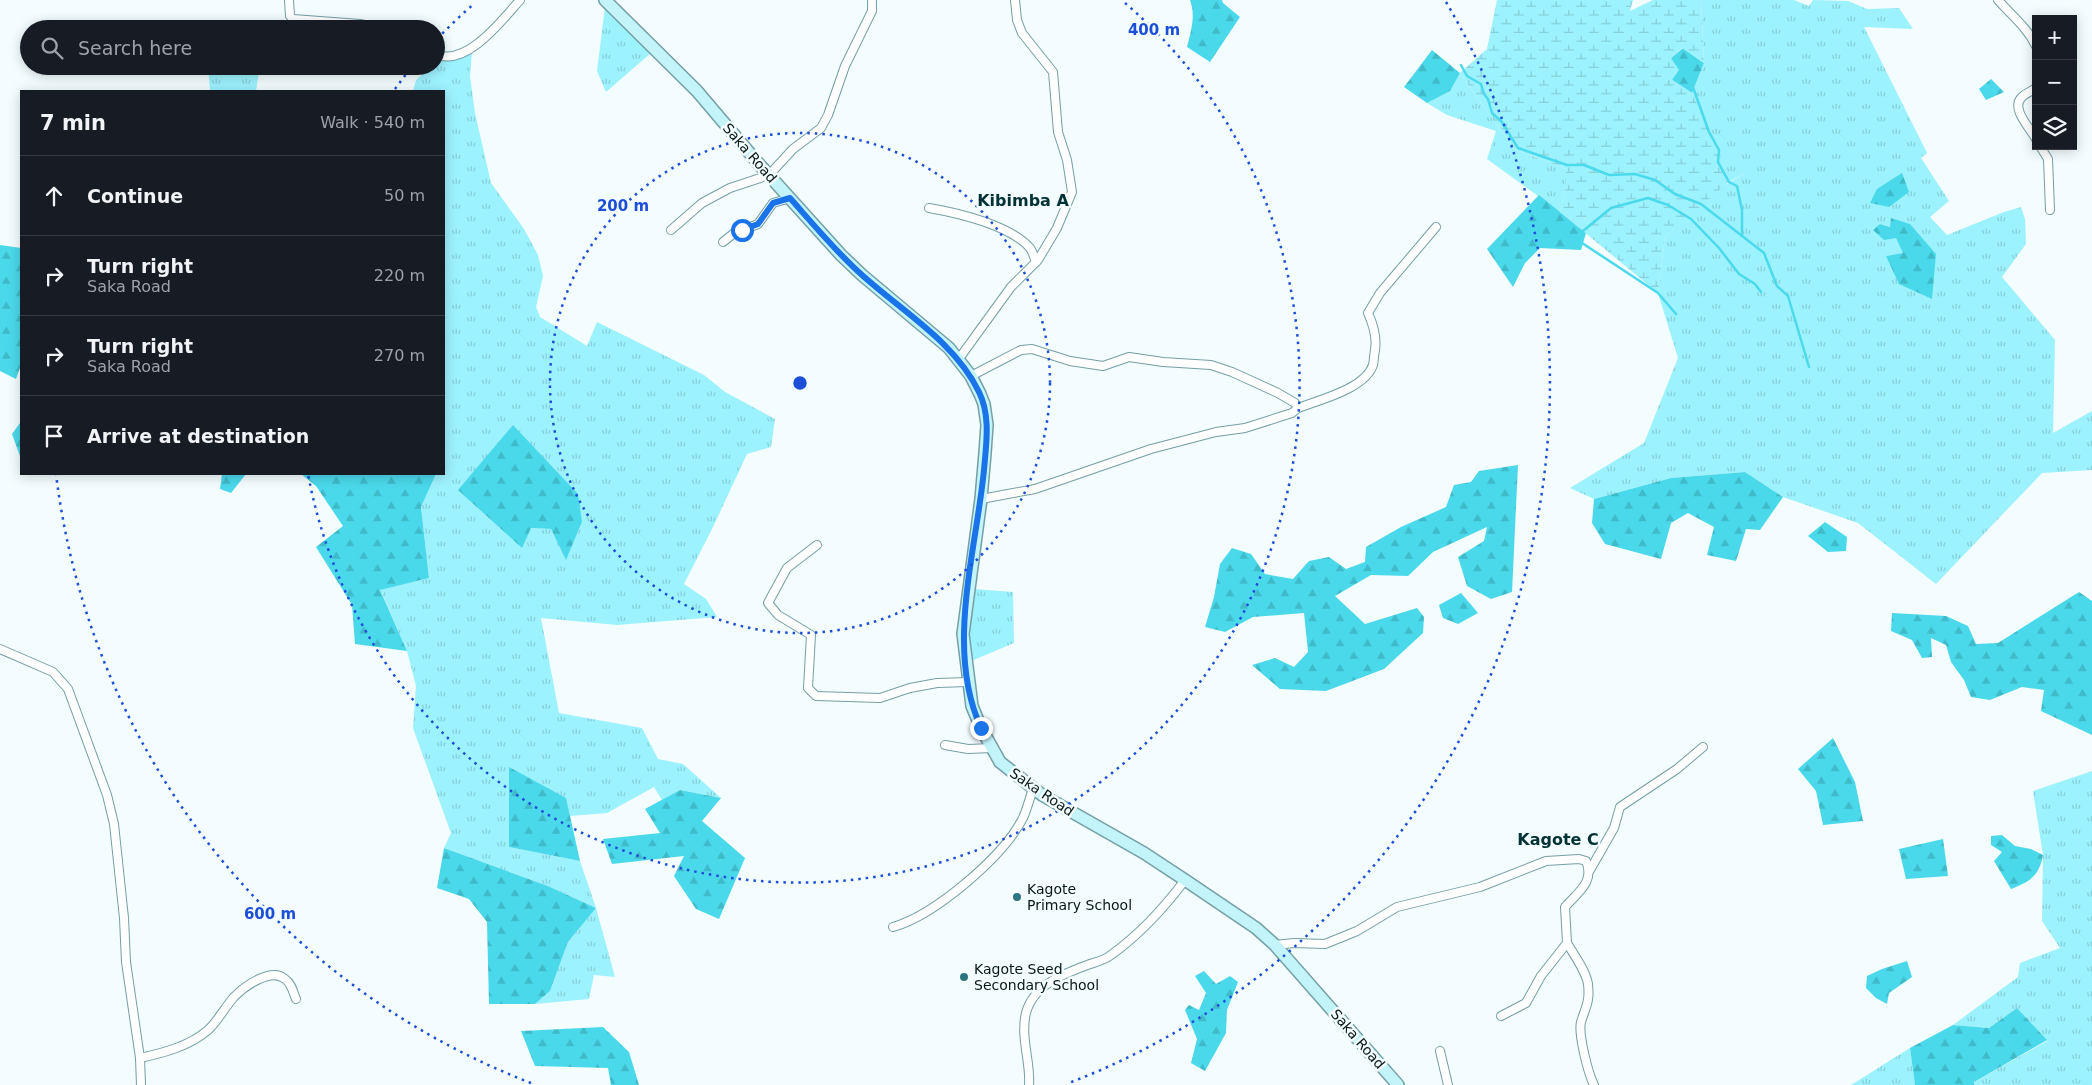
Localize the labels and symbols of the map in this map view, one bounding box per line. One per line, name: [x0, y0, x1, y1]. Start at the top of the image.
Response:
text: 400 m: [1128, 21, 1180, 39]
street label: Saka Road: [720, 120, 780, 186]
district label: Kibimba A: [977, 191, 1069, 210]
text: 200 m: [597, 197, 649, 215]
route start: [731, 219, 754, 242]
centre of rings: [791, 374, 809, 392]
route end: [970, 717, 993, 740]
street label: Saka Road: [1007, 765, 1077, 819]
district label: Kagote C: [1517, 830, 1599, 849]
place label: Kagote Primary School: [1027, 881, 1132, 913]
marker: Kagote Primary School: [1011, 891, 1023, 903]
text: 600 m: [244, 905, 296, 923]
place label: Kagote Seed Secondary School: [974, 961, 1099, 993]
marker: Kagote Seed Secondary School: [958, 971, 970, 983]
street label: Saka Road: [1328, 1006, 1388, 1072]

